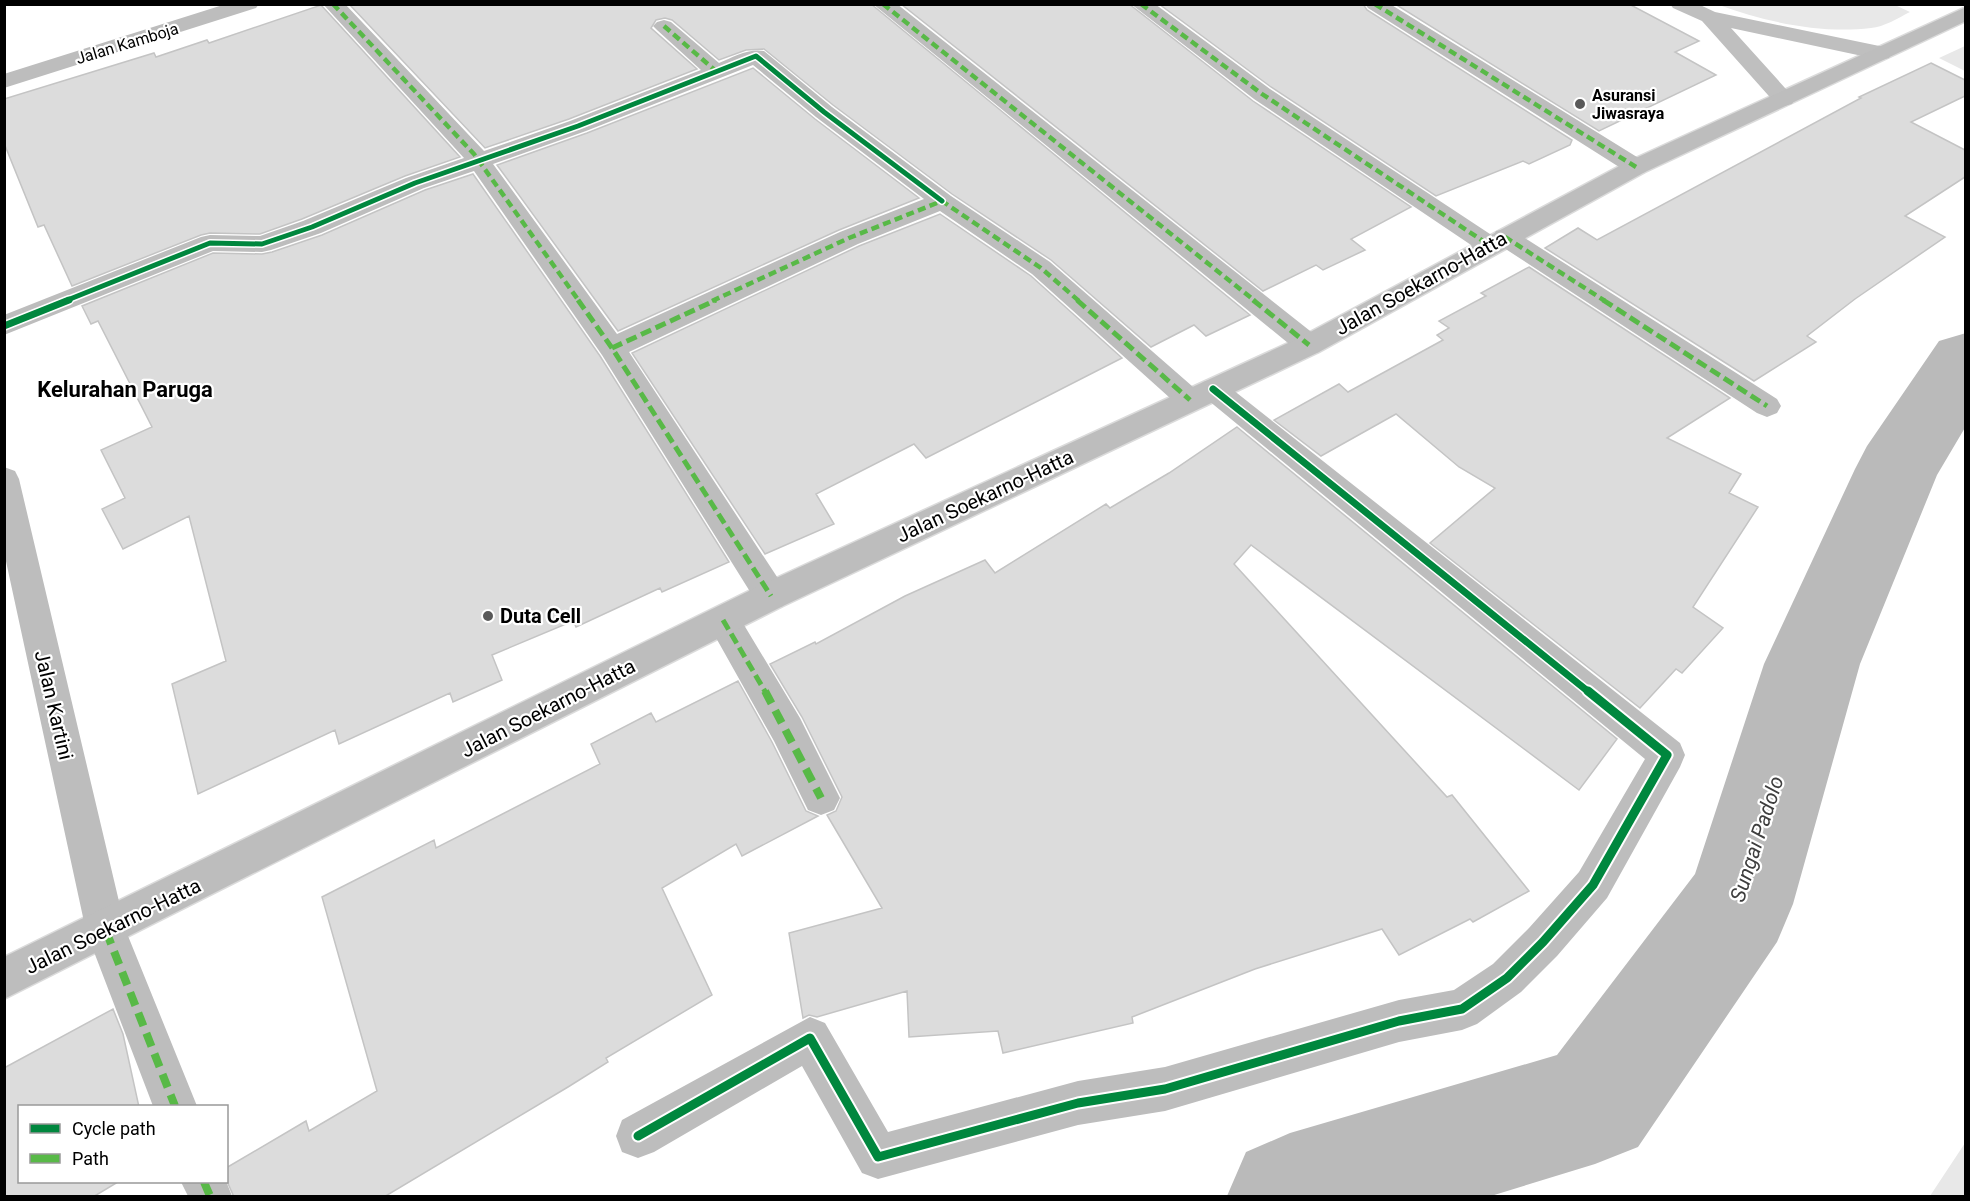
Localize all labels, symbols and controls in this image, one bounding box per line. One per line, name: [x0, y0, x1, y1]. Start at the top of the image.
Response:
street label: Jalan Kamboja: [74, 19, 181, 68]
place label: Asuransi Jiwasraya: [1592, 86, 1665, 123]
marker: Asuransi Jiwasraya: [1573, 97, 1587, 111]
street label: Jalan Soekarno-Hatta: [1331, 226, 1511, 340]
district label: Kelurahan Paruga: [37, 377, 213, 402]
street label: Jalan Soekarno-Hatta: [893, 444, 1077, 548]
place label: Duta Cell: [500, 604, 581, 628]
marker: Duta Cell: [481, 609, 495, 623]
street label: Jalan Kartini: [30, 648, 78, 762]
street label: Jalan Soekarno-Hatta: [457, 654, 639, 762]
water label: Sungai Padolo: [1725, 773, 1789, 905]
street label: Jalan Soekarno-Hatta: [21, 873, 205, 979]
legend: [18, 1105, 228, 1183]
text: Cycle path: [72, 1118, 156, 1139]
text: Path: [72, 1148, 109, 1169]

